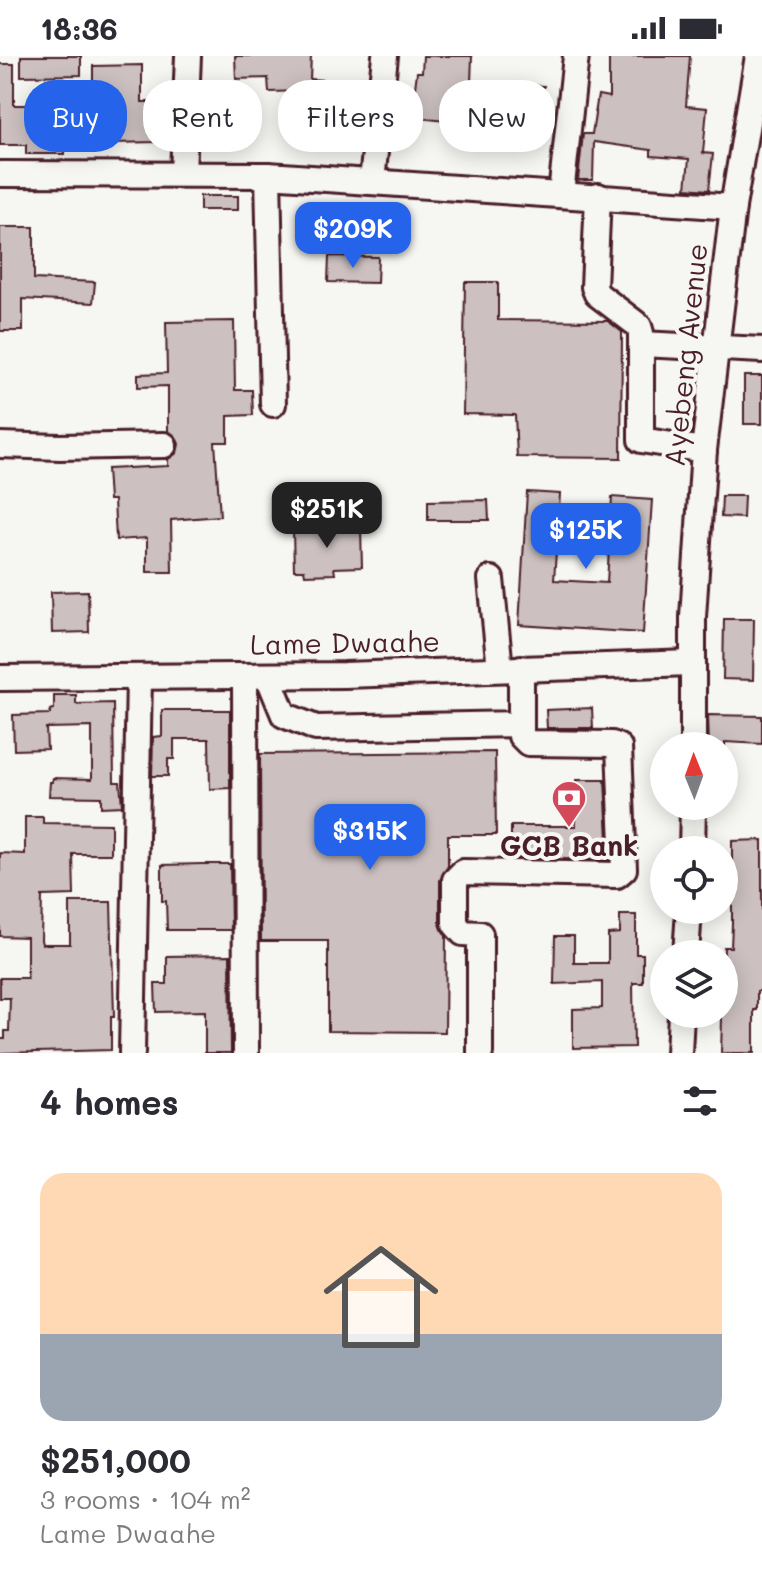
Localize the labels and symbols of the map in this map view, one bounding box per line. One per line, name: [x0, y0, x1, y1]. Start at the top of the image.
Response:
pin: $209K: [297, 202, 409, 270]
street label: Ayebeng Avenue: [655, 242, 715, 468]
pin: $251K: [271, 482, 383, 550]
pin: $125K: [530, 503, 642, 571]
street label: Lame Dwaahe: [250, 622, 440, 662]
north arrow: [650, 732, 738, 820]
bank icon: GCB Bank: [550, 779, 588, 829]
pin: $315K: [314, 804, 426, 872]
place label: GCB Bank: [500, 827, 638, 863]

